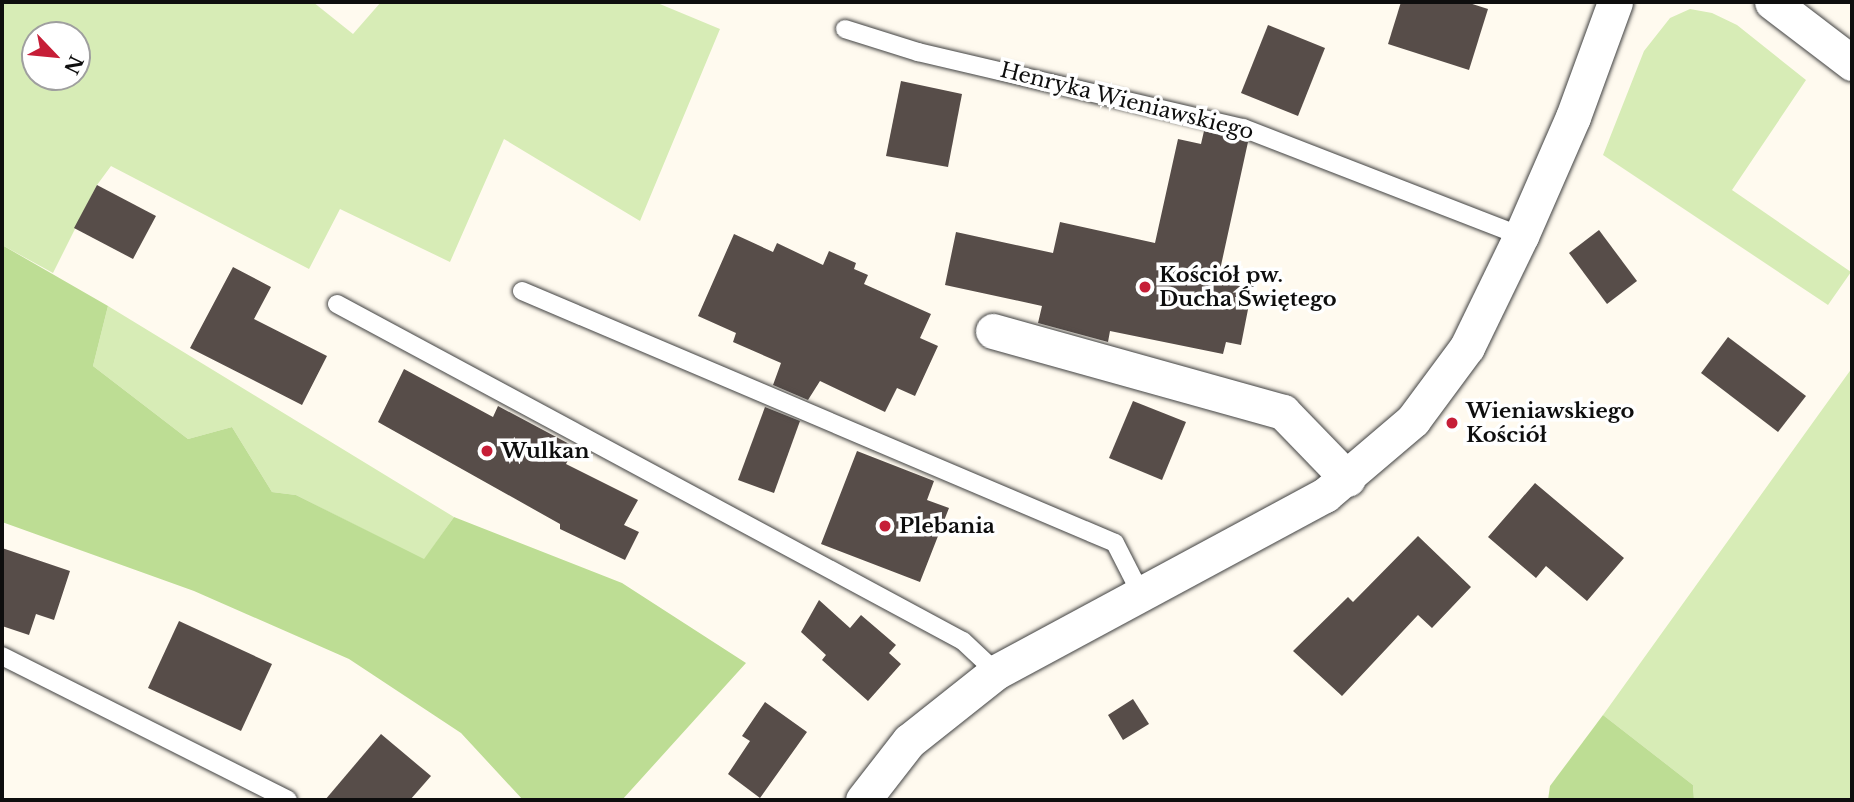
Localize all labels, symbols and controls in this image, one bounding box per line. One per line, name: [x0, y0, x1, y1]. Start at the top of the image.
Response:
north arrow: [21, 21, 91, 91]
text: N: [59, 51, 88, 78]
street label: Henryka Wieniawskiego: [997, 57, 1257, 145]
place label: Kościół pw. Ducha Świętego: [1159, 262, 1337, 312]
marker: Kościół pw. Ducha Świętego: [1137, 279, 1153, 295]
place label: Wieniawskiego Kościół: [1466, 398, 1634, 448]
marker: Wieniawskiego Kościół: [1444, 415, 1460, 431]
place label: Wulkan: [501, 438, 590, 464]
marker: Wulkan: [479, 443, 495, 459]
place label: Plebania: [899, 513, 995, 539]
marker: Plebania: [877, 518, 893, 534]

